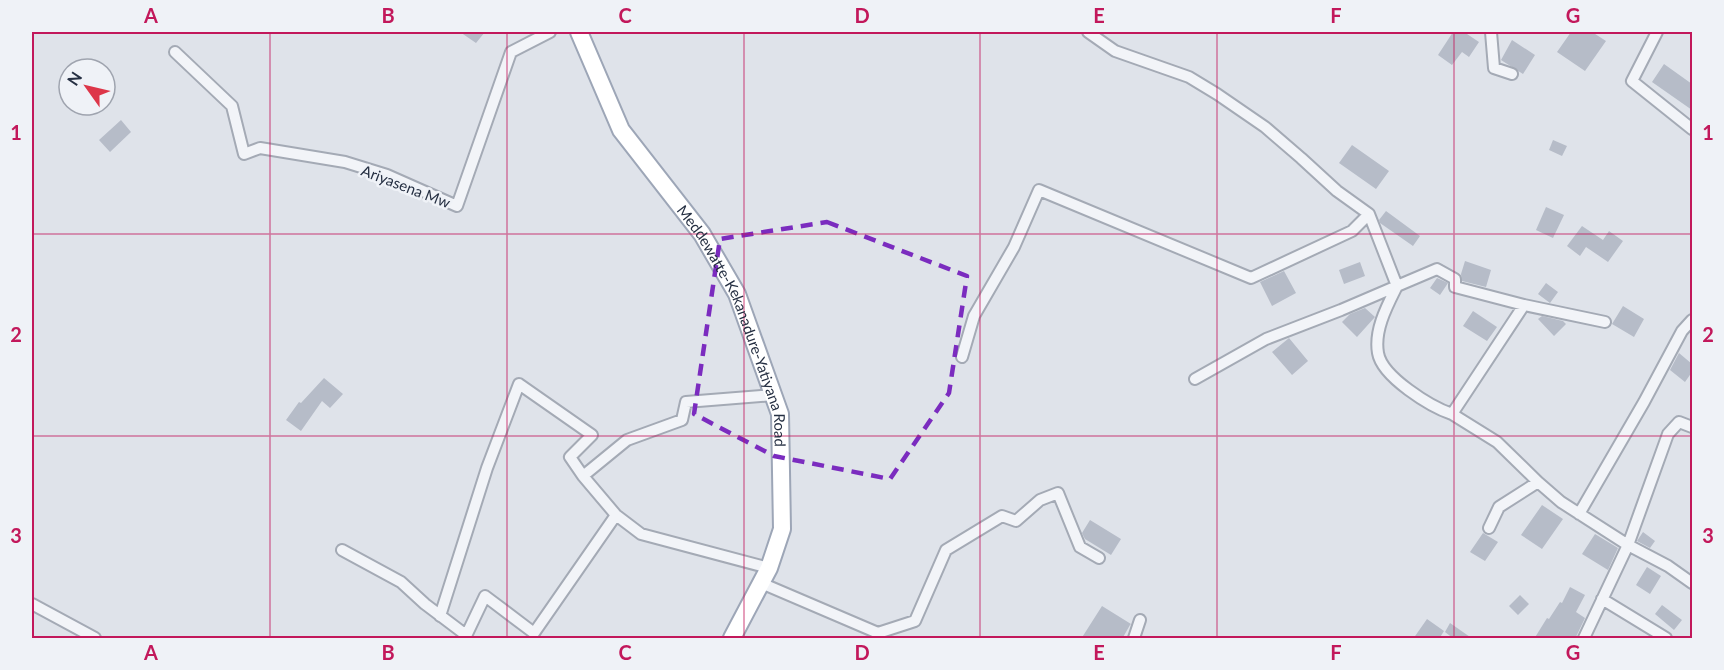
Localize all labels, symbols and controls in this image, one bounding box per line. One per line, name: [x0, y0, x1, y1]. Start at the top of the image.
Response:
text: A: [143, 3, 158, 27]
text: B: [381, 3, 395, 27]
text: C: [618, 3, 632, 27]
text: D: [854, 3, 870, 27]
text: E: [1093, 3, 1105, 27]
text: F: [1330, 3, 1342, 27]
text: G: [1566, 3, 1580, 27]
north arrow: [57, 57, 117, 117]
text: N: [63, 68, 85, 89]
text: 1: [10, 120, 22, 144]
text: 1: [1702, 120, 1714, 144]
street label: Ariyasena Mw: [359, 161, 453, 211]
street label: Meddewatte-Kekanadure-Yatiyana Road: [674, 201, 790, 447]
text: 2: [10, 322, 22, 346]
text: 2: [1702, 322, 1714, 346]
text: 3: [10, 523, 22, 547]
text: 3: [1702, 523, 1714, 547]
text: A: [143, 640, 158, 664]
text: B: [381, 640, 395, 664]
text: C: [618, 640, 632, 664]
text: D: [854, 640, 870, 664]
text: E: [1093, 640, 1105, 664]
text: F: [1330, 640, 1342, 664]
text: G: [1566, 640, 1580, 664]

